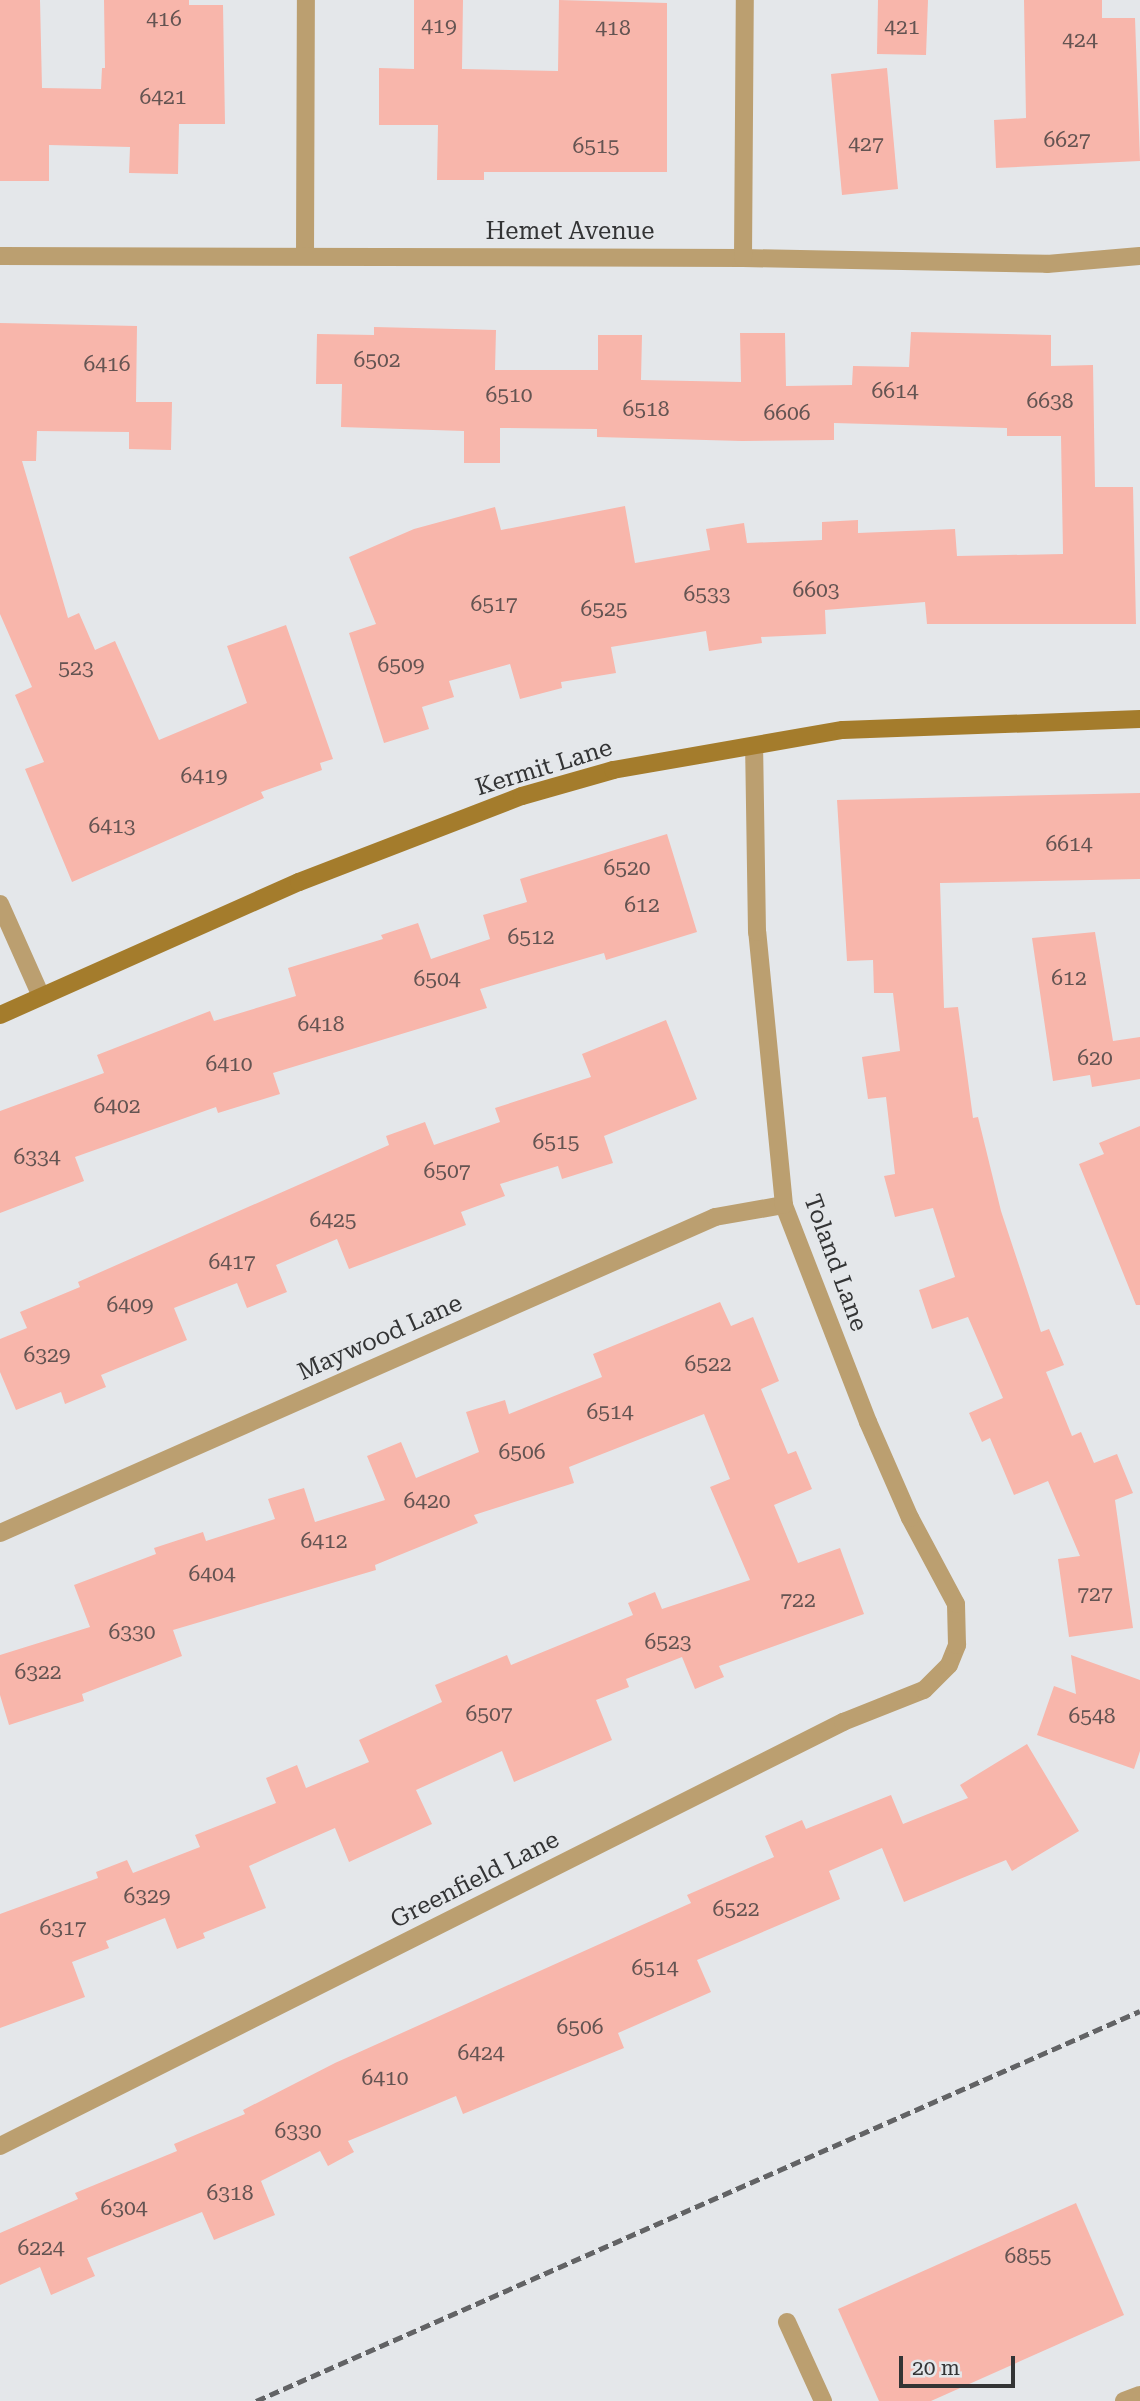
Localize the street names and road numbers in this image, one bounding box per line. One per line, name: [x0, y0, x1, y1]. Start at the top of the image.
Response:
street label: Hemet Avenue: [485, 218, 655, 246]
street label: Kermit Lane: [472, 734, 616, 802]
street label: Toland Lane: [797, 1191, 873, 1335]
street label: Maywood Lane: [293, 1289, 467, 1387]
street label: Greenfield Lane: [386, 1825, 564, 1935]

